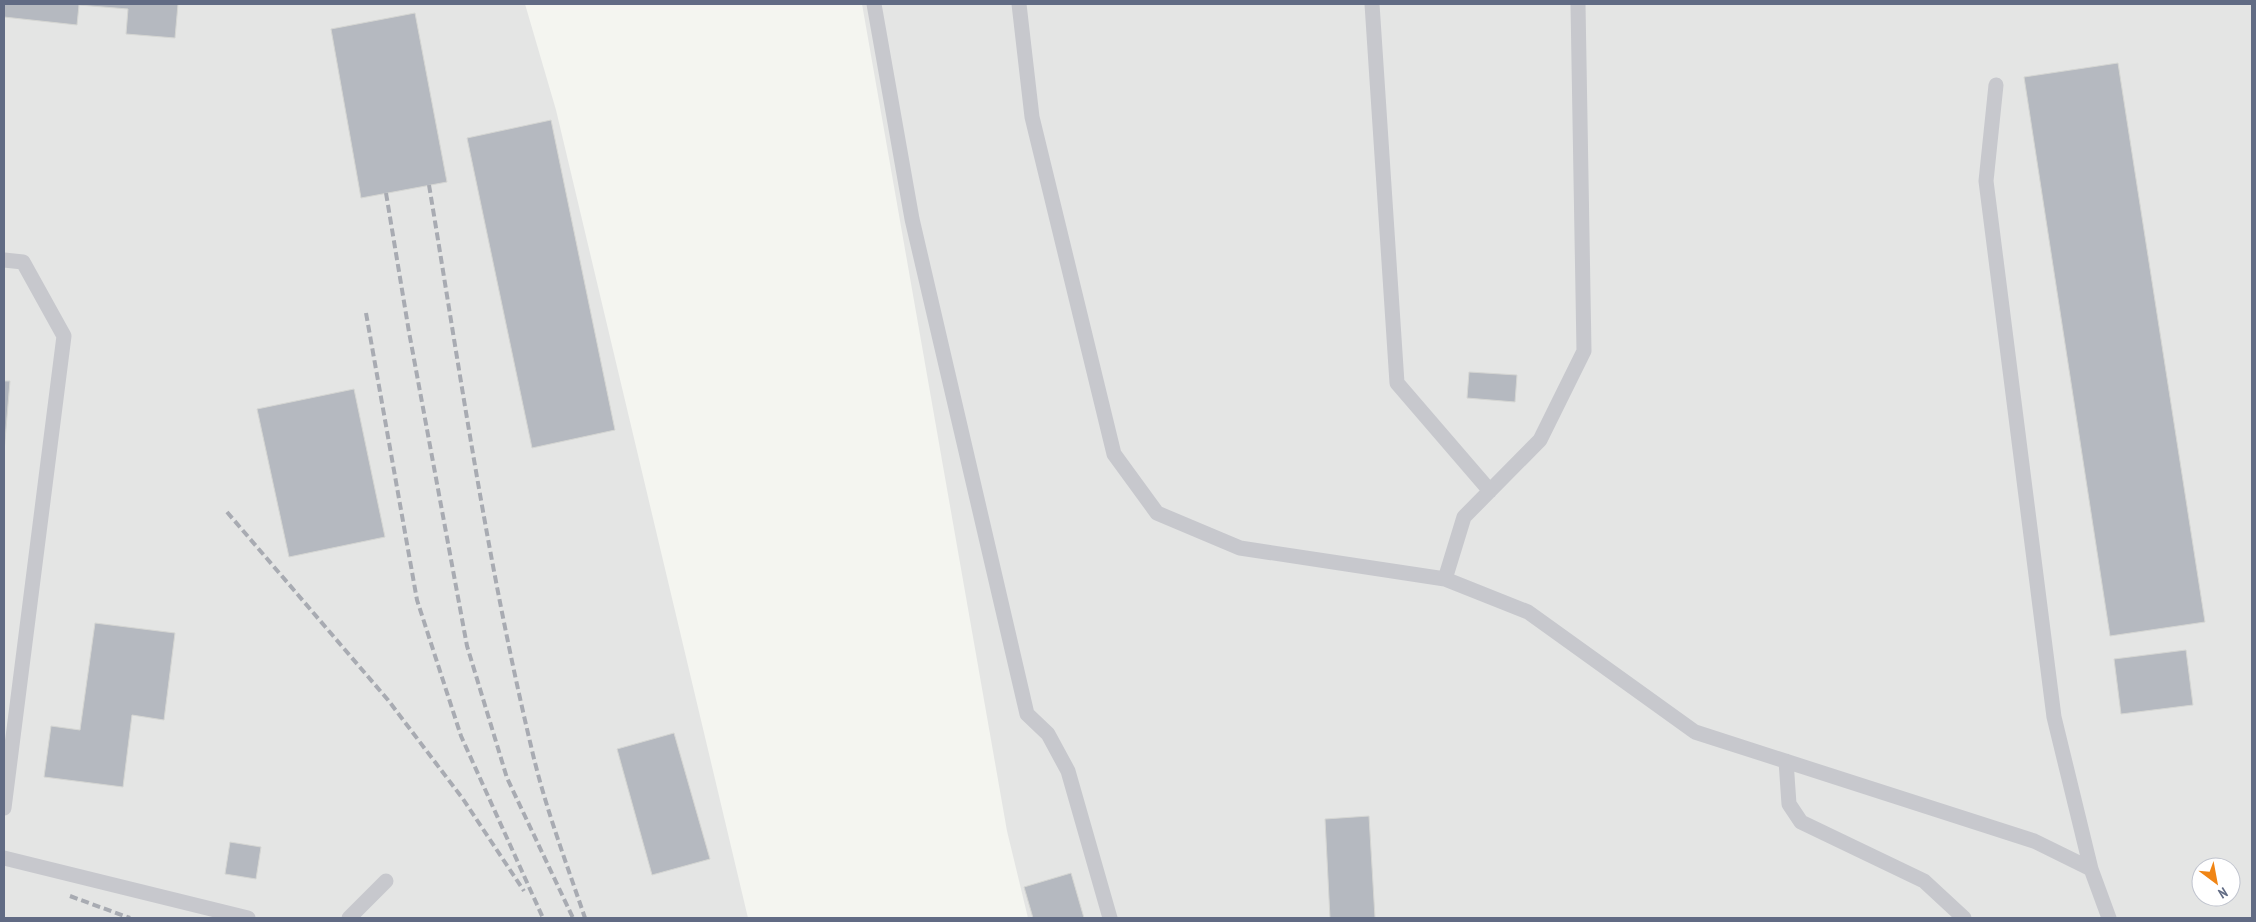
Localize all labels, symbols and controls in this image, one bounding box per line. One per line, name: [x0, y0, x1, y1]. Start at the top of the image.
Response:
north arrow: [2191, 857, 2241, 907]
text: N: [2215, 883, 2231, 903]

